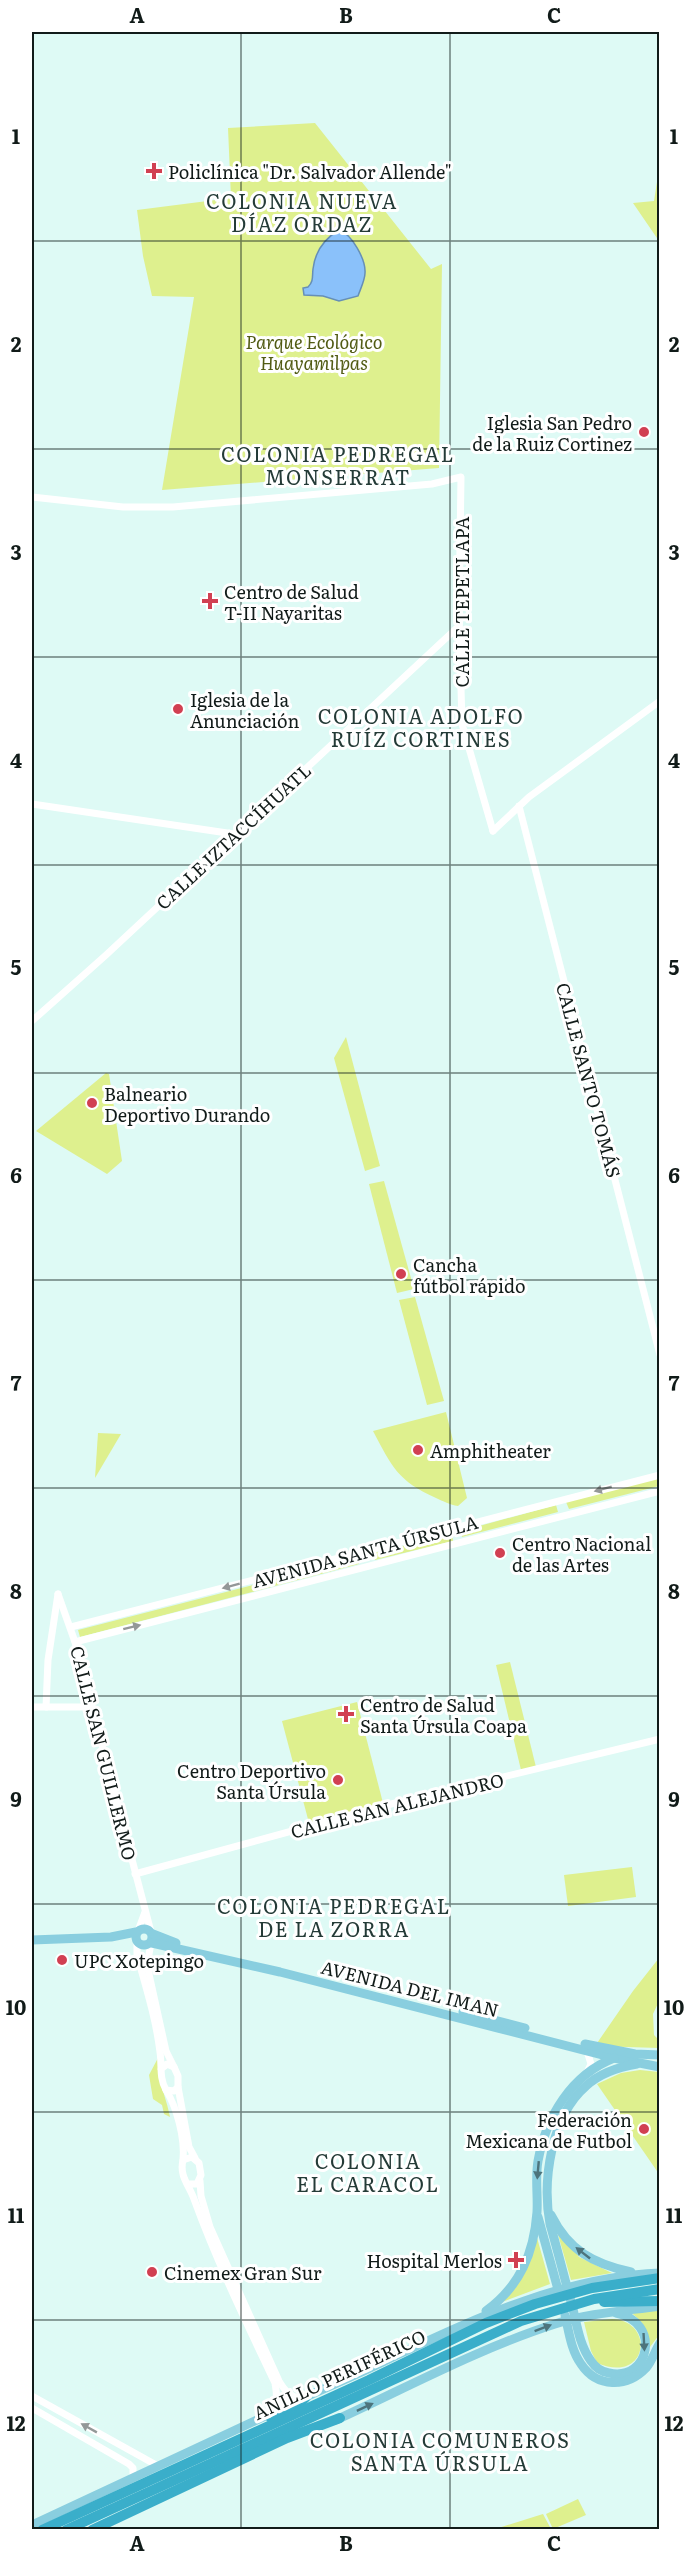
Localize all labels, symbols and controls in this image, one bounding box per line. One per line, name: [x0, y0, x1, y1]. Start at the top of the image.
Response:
text: A: [129, 0, 145, 29]
text: B: [339, 0, 353, 29]
text: C: [547, 0, 561, 29]
text: 1: [12, 120, 20, 150]
text: 1: [670, 120, 678, 150]
place label: Policlínica "Dr. Salvador Allende": [168, 158, 452, 185]
marker: Policlínica "Dr. Salvador Allende": [145, 162, 163, 180]
district label: COLONIA NUEVA DÍAZ ORDAZ: [206, 185, 398, 238]
text: 2: [11, 328, 22, 358]
park label: Parque Ecológico Huayamilpas: [246, 328, 382, 376]
text: 2: [669, 328, 680, 358]
place label: Iglesia San Pedro de la Ruiz Cortinez: [472, 409, 632, 457]
marker: Iglesia San Pedro de la Ruiz Cortinez: [637, 425, 651, 439]
district label: COLONIA PEDREGAL MONSERRAT: [221, 438, 455, 491]
street label: CALLE TEPETLAPA: [448, 517, 475, 687]
text: 3: [10, 536, 22, 566]
text: 3: [668, 536, 680, 566]
place label: Centro de Salud T-II Nayaritas: [224, 578, 359, 626]
marker: Centro de Salud T-II Nayaritas: [201, 592, 219, 610]
place label: Iglesia de la Anunciación: [190, 686, 299, 734]
district label: COLONIA ADOLFO RUÍZ CORTINES: [318, 700, 524, 753]
marker: Iglesia de la Anunciación: [171, 702, 185, 716]
text: 4: [10, 744, 22, 774]
text: 4: [668, 744, 680, 774]
street label: CALLE IZTACCÍHUATL: [149, 757, 317, 915]
text: 5: [11, 951, 22, 981]
text: 5: [669, 951, 680, 981]
street label: CALLE SANTO TOMÁS: [550, 979, 628, 1181]
place label: Balneario Deportivo Durando: [104, 1080, 270, 1128]
marker: Balneario Deportivo Durando: [85, 1096, 99, 1110]
text: 6: [10, 1159, 22, 1189]
text: 6: [668, 1159, 680, 1189]
place label: Cancha fútbol rápido: [413, 1251, 525, 1299]
marker: Cancha fútbol rápido: [394, 1267, 408, 1281]
text: 7: [11, 1367, 22, 1397]
text: 7: [669, 1367, 680, 1397]
place label: Amphitheater: [430, 1437, 551, 1464]
marker: Amphitheater: [411, 1443, 425, 1457]
one-way arrow: [594, 1485, 612, 1495]
street label: AVENIDA SANTA ÚRSULA: [249, 1508, 481, 1594]
place label: Centro Nacional de las Artes: [512, 1530, 651, 1578]
marker: Centro Nacional de las Artes: [493, 1546, 507, 1560]
text: 8: [10, 1575, 22, 1605]
text: 8: [668, 1575, 680, 1605]
one-way arrow: [222, 1582, 240, 1592]
one-way arrow: [123, 1622, 141, 1632]
street label: CALLE SAN GUILLERMO: [64, 1643, 144, 1863]
place label: Centro de Salud Santa Úrsula Coapa: [360, 1691, 527, 1739]
marker: Centro de Salud Santa Úrsula Coapa: [337, 1705, 355, 1723]
place label: Centro Deportivo Santa Úrsula: [177, 1757, 326, 1805]
street label: CALLE SAN ALEJANDRO: [288, 1765, 506, 1845]
marker: Centro Deportivo Santa Úrsula: [331, 1773, 345, 1787]
text: 9: [10, 1783, 22, 1813]
text: 9: [668, 1783, 680, 1813]
district label: COLONIA PEDREGAL DE LA ZORRA: [217, 1890, 451, 1943]
place label: UPC Xotepingo: [74, 1947, 204, 1974]
marker: UPC Xotepingo: [55, 1953, 69, 1967]
street label: AVENIDA DEL IMAN: [318, 1953, 502, 2023]
text: 10: [6, 1991, 26, 2021]
text: 10: [664, 1991, 684, 2021]
place label: Federación Mexicana de Futbol: [465, 2106, 632, 2154]
marker: Federación Mexicana de Futbol: [637, 2122, 651, 2136]
district label: COLONIA EL CARACOL: [296, 2145, 440, 2198]
one-way arrow: [533, 2160, 543, 2179]
text: 11: [8, 2199, 24, 2229]
text: 11: [666, 2199, 682, 2229]
place label: Hospital Merlos: [366, 2247, 502, 2274]
one-way arrow: [575, 2247, 590, 2259]
marker: Hospital Merlos: [507, 2251, 525, 2269]
place label: Cinemex Gran Sur: [164, 2259, 322, 2286]
marker: Cinemex Gran Sur: [145, 2265, 159, 2279]
street label: ANILLO PERIFÉRICO: [248, 2322, 430, 2426]
one-way arrow: [535, 2323, 553, 2333]
one-way arrow: [640, 2333, 649, 2352]
one-way arrow: [356, 2402, 373, 2411]
text: 12: [6, 2407, 26, 2437]
text: 12: [664, 2407, 684, 2437]
one-way arrow: [80, 2423, 97, 2433]
district label: COLONIA COMUNEROS SANTA ÚRSULA: [310, 2424, 570, 2477]
text: A: [129, 2527, 145, 2557]
text: B: [339, 2527, 353, 2557]
text: C: [547, 2527, 561, 2557]

